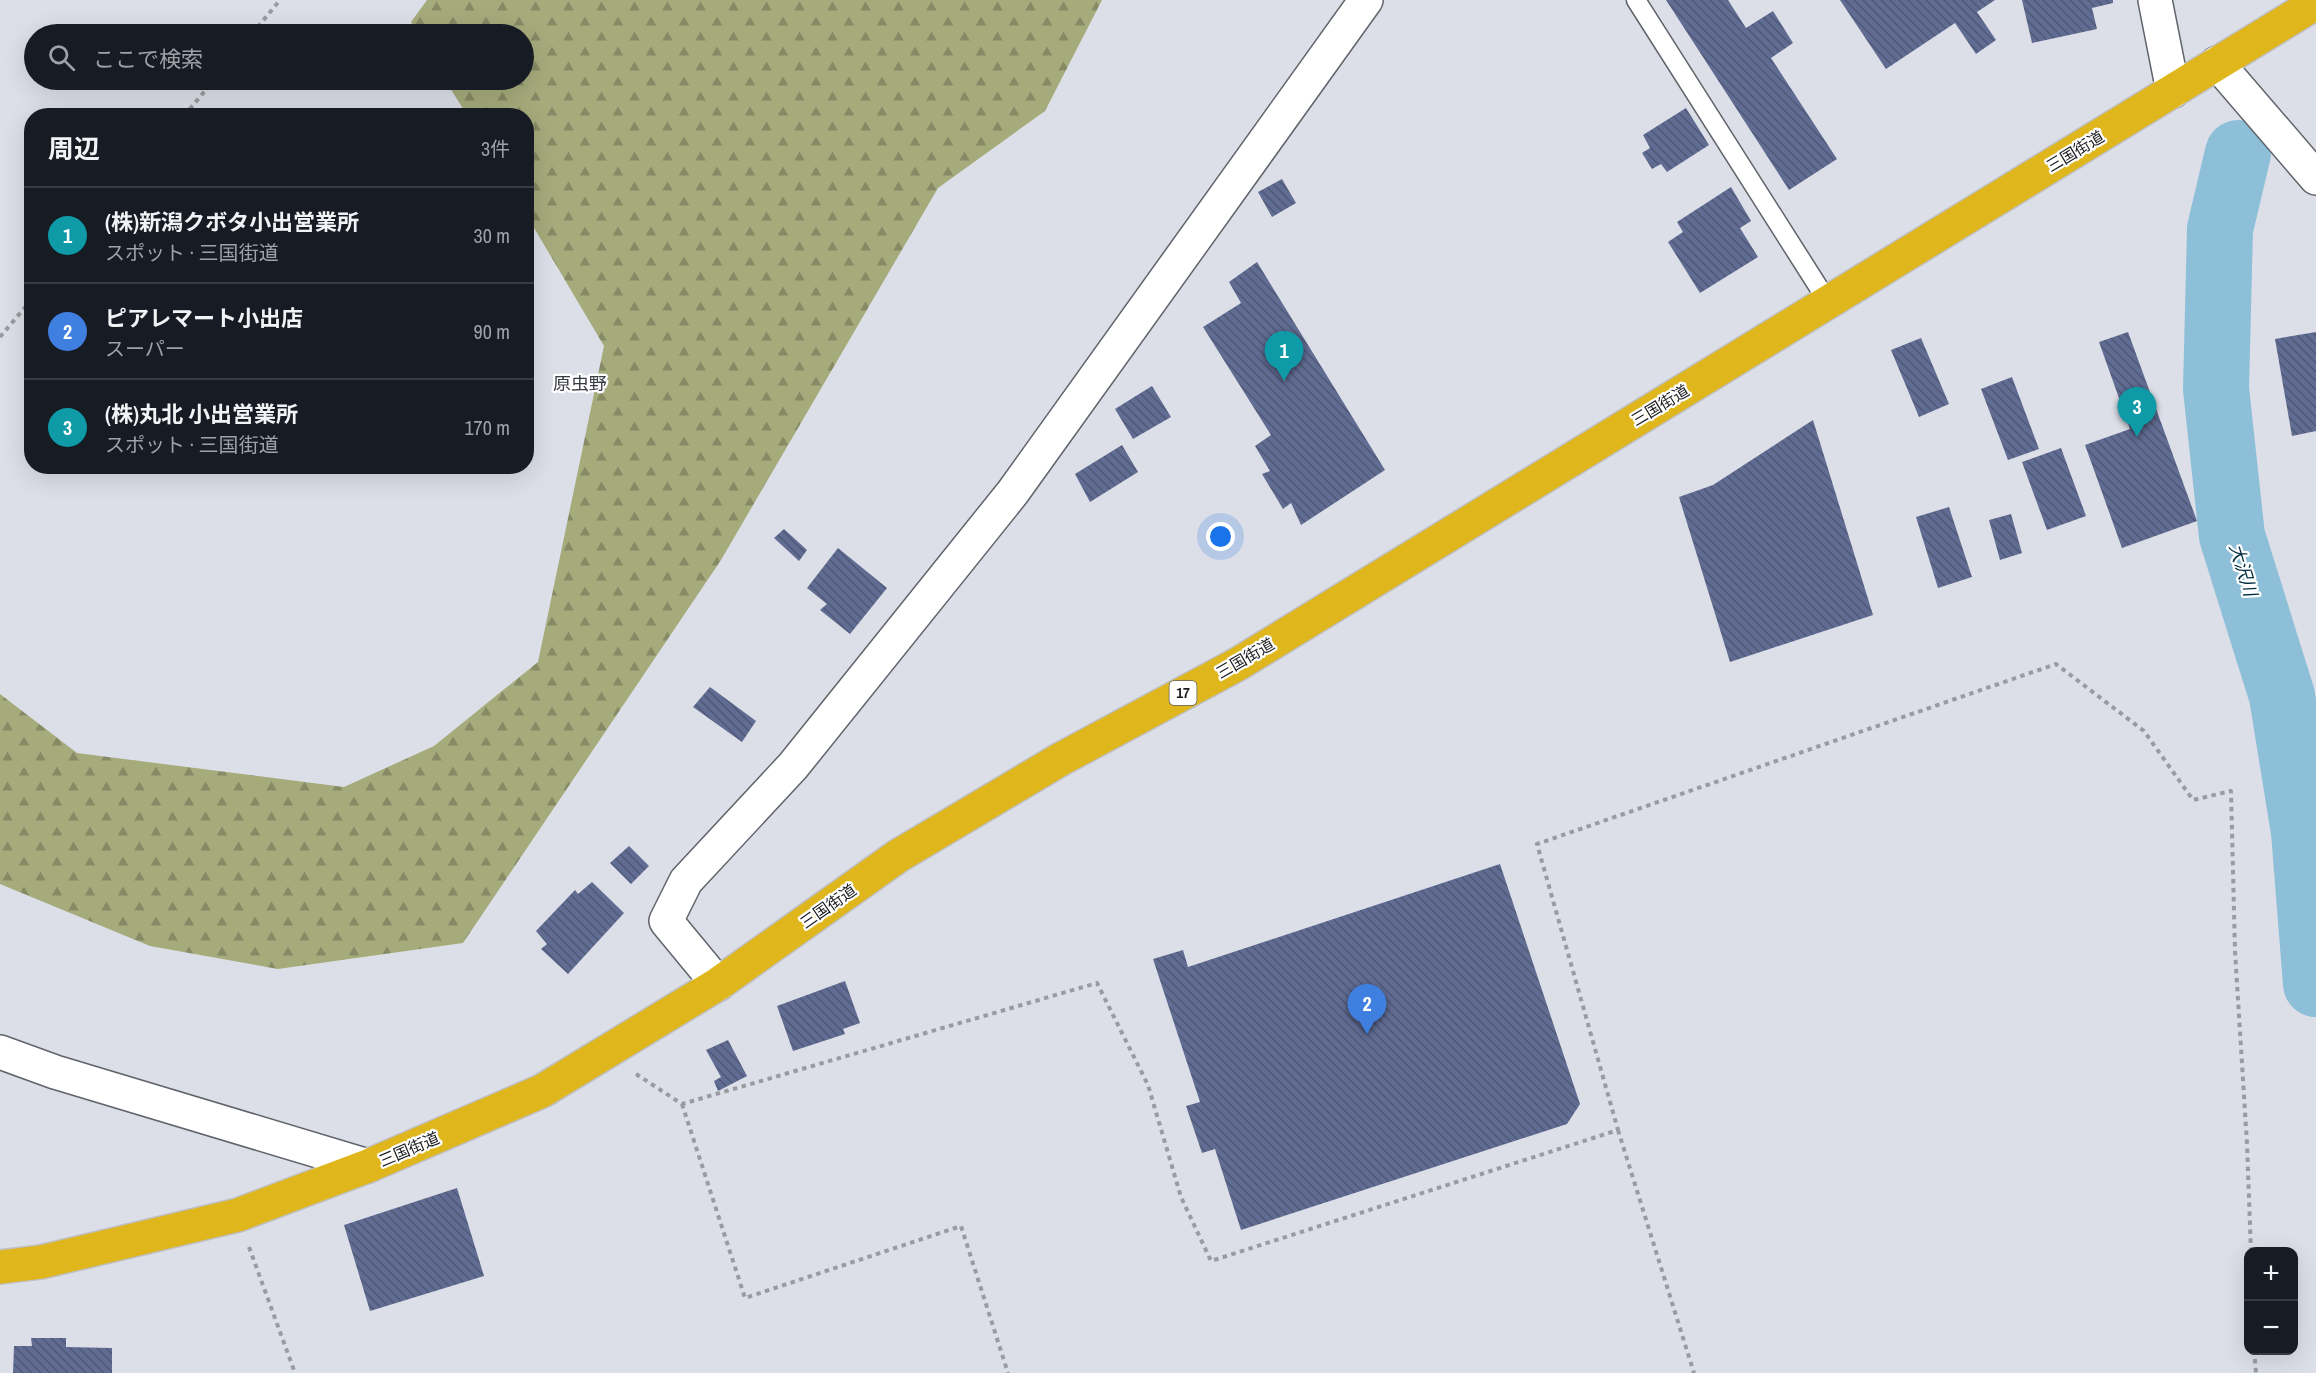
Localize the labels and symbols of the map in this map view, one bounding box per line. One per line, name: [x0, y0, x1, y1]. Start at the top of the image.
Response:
street label: 三国街道: [2042, 125, 2108, 177]
pin: 1: [1264, 332, 1304, 381]
district label: 原虫野: [553, 371, 607, 396]
street label: 三国街道: [1627, 379, 1693, 431]
pin: 3: [2118, 388, 2156, 437]
your location: [1206, 522, 1235, 551]
water label: 大沢川: [2224, 540, 2264, 601]
street label: 三国街道: [1212, 632, 1278, 684]
road number: 17: [1170, 681, 1196, 705]
street label: 三国街道: [795, 879, 861, 933]
pin: 2: [1348, 984, 1386, 1034]
street label: 三国街道: [375, 1126, 443, 1172]

